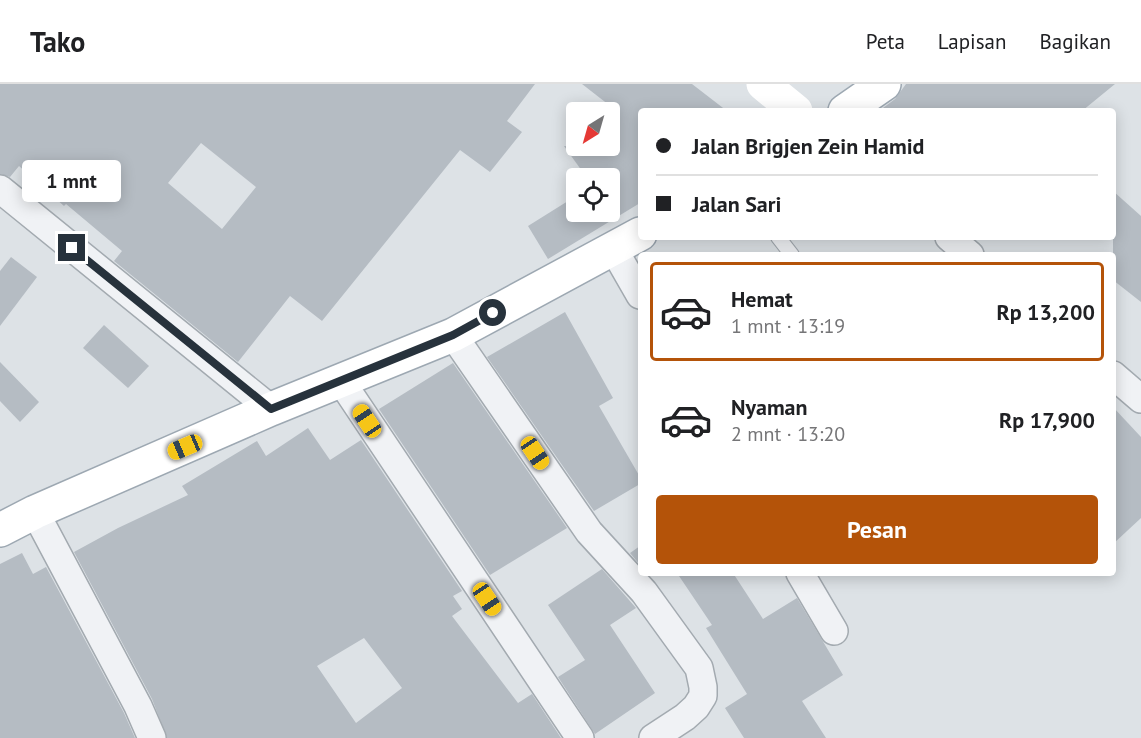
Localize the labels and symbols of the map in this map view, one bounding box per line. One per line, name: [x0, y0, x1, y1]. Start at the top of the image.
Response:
north arrow: [566, 102, 620, 156]
callout: 1 mnt: [22, 161, 122, 203]
route end: [58, 234, 85, 261]
route start: [479, 299, 506, 326]
car: [349, 401, 385, 441]
car: [165, 432, 205, 462]
car: [517, 433, 553, 473]
car: [469, 579, 505, 619]

